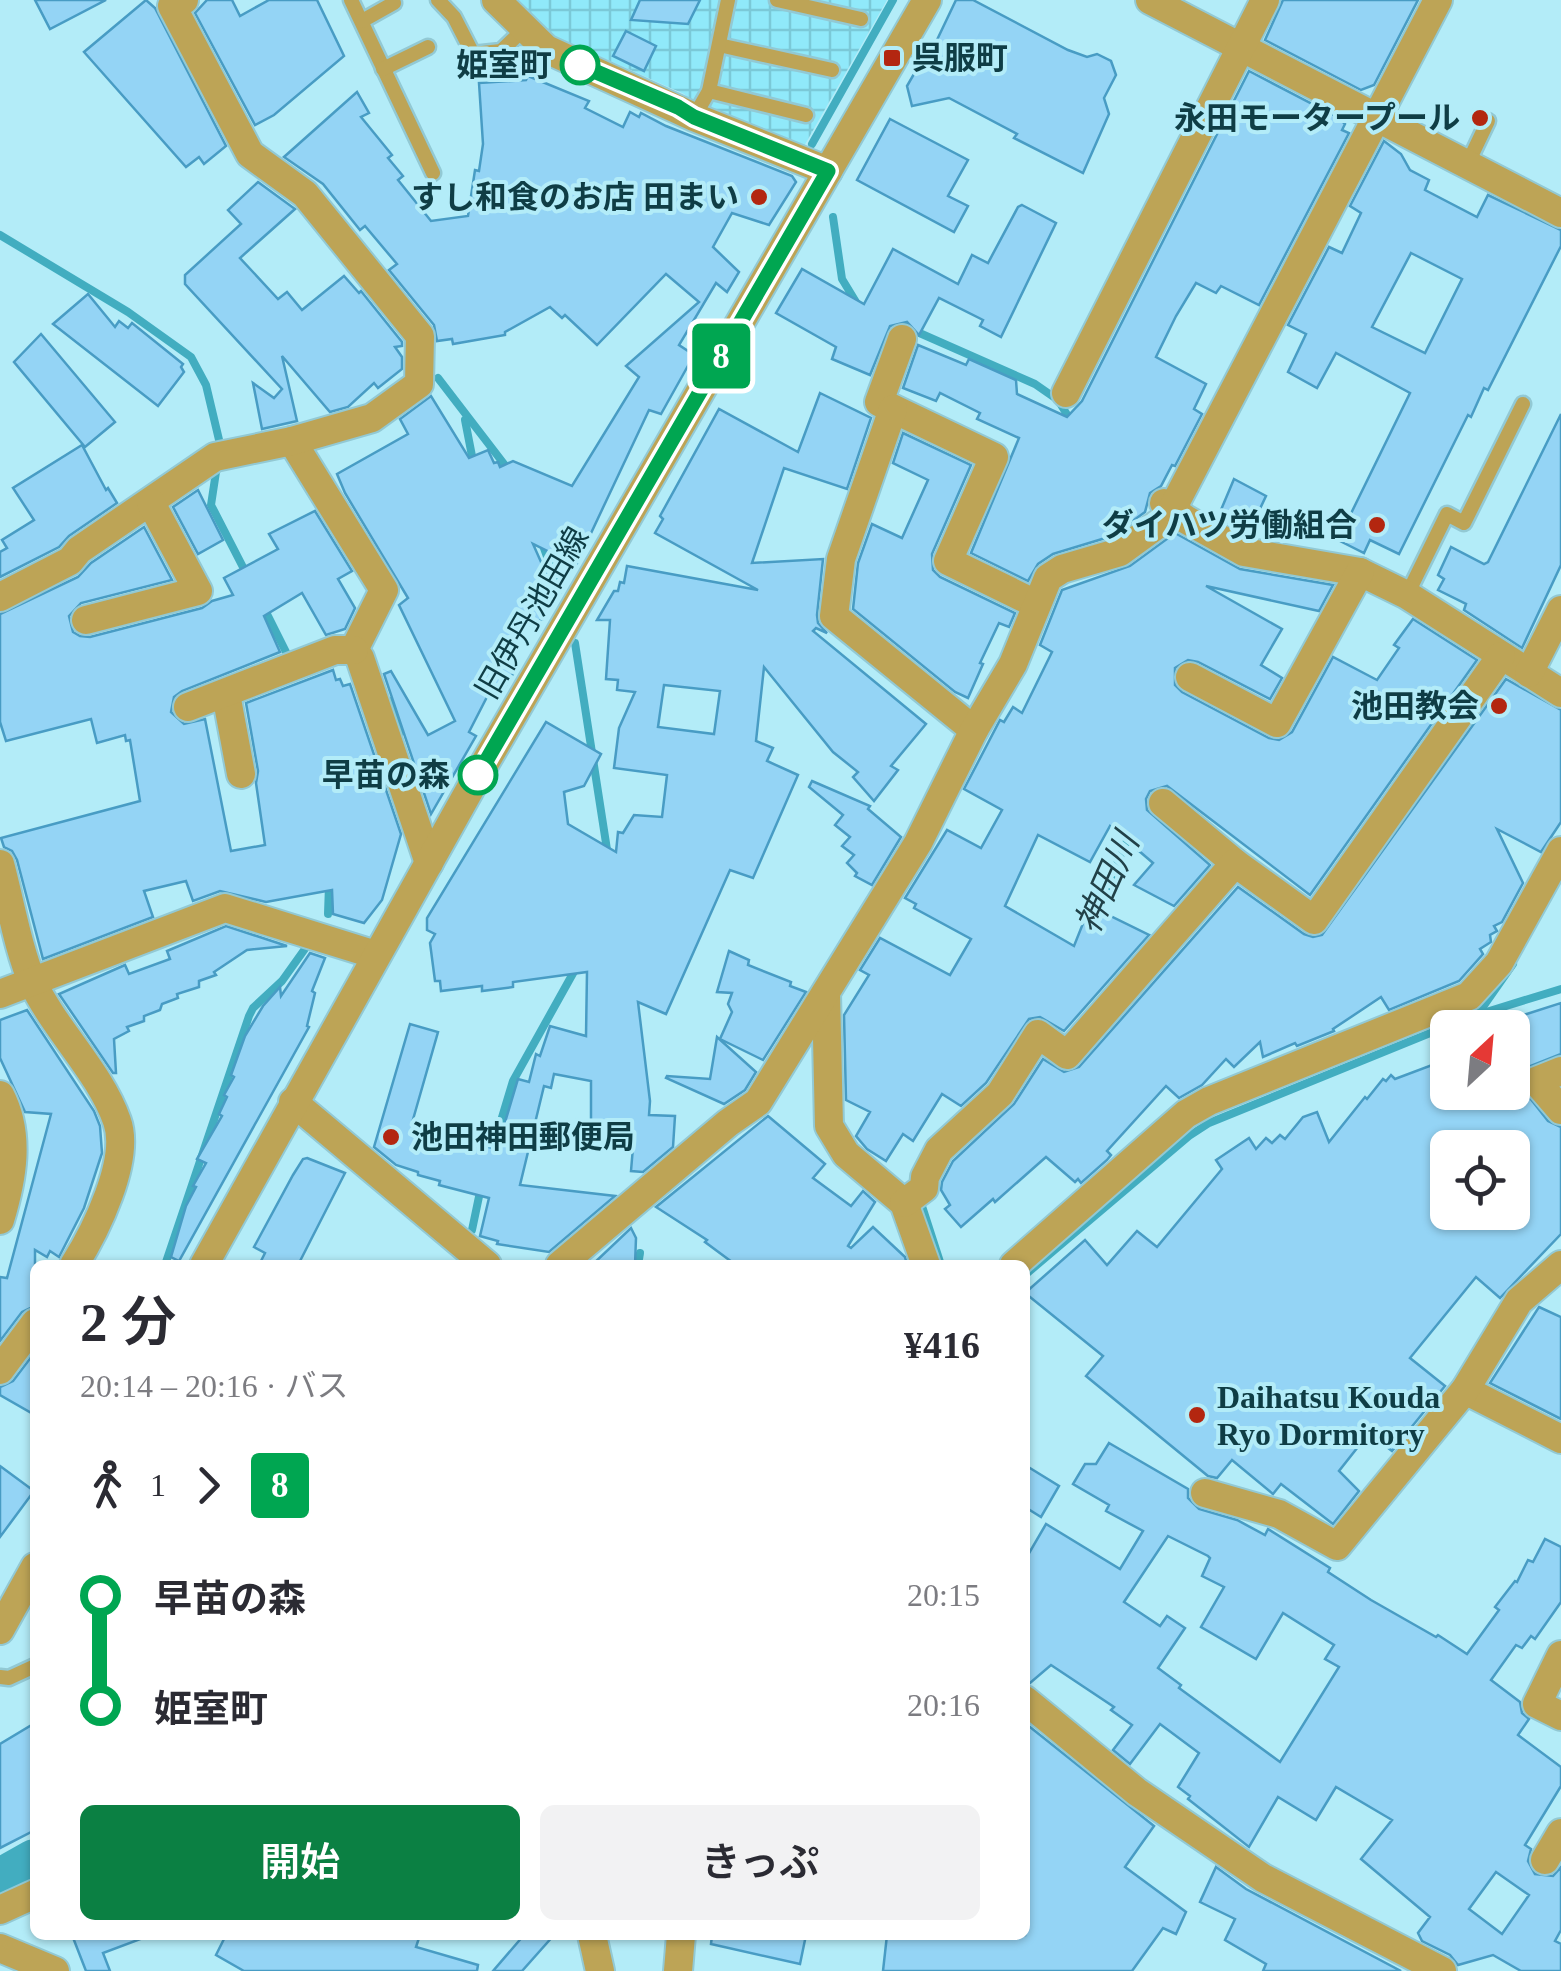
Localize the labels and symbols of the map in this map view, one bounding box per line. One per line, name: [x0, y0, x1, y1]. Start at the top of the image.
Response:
place label: 呉服町: [912, 40, 1008, 76]
marker: 姫室町: [561, 46, 599, 84]
place label: 姫室町: [456, 47, 552, 83]
marker: 呉服町: [881, 47, 903, 69]
place label: 永田モータープール: [1174, 100, 1460, 136]
marker: 永田モータープール: [1469, 107, 1491, 129]
place label: すし和食のお店 田まい: [411, 179, 739, 215]
marker: すし和食のお店 田まい: [748, 186, 770, 208]
line badge: 8: [688, 324, 754, 388]
place label: ダイハツ労働組合: [1102, 507, 1357, 543]
marker: ダイハツ労働組合: [1366, 514, 1388, 536]
street label: 旧伊丹池田線: [468, 521, 596, 705]
place label: 池田教会: [1351, 688, 1479, 724]
marker: 池田教会: [1488, 695, 1510, 717]
marker: 早苗の森: [459, 756, 497, 794]
place label: 早苗の森: [322, 757, 450, 793]
water label: 神田川: [1068, 824, 1148, 939]
north arrow: [1430, 1010, 1530, 1110]
place label: 池田神田郵便局: [411, 1119, 635, 1155]
marker: 池田神田郵便局: [380, 1126, 402, 1148]
place label: Daihatsu Kouda Ryo Dormitory: [1217, 1379, 1440, 1452]
marker: Daihatsu Kouda Ryo Dormitory: [1186, 1404, 1208, 1426]

